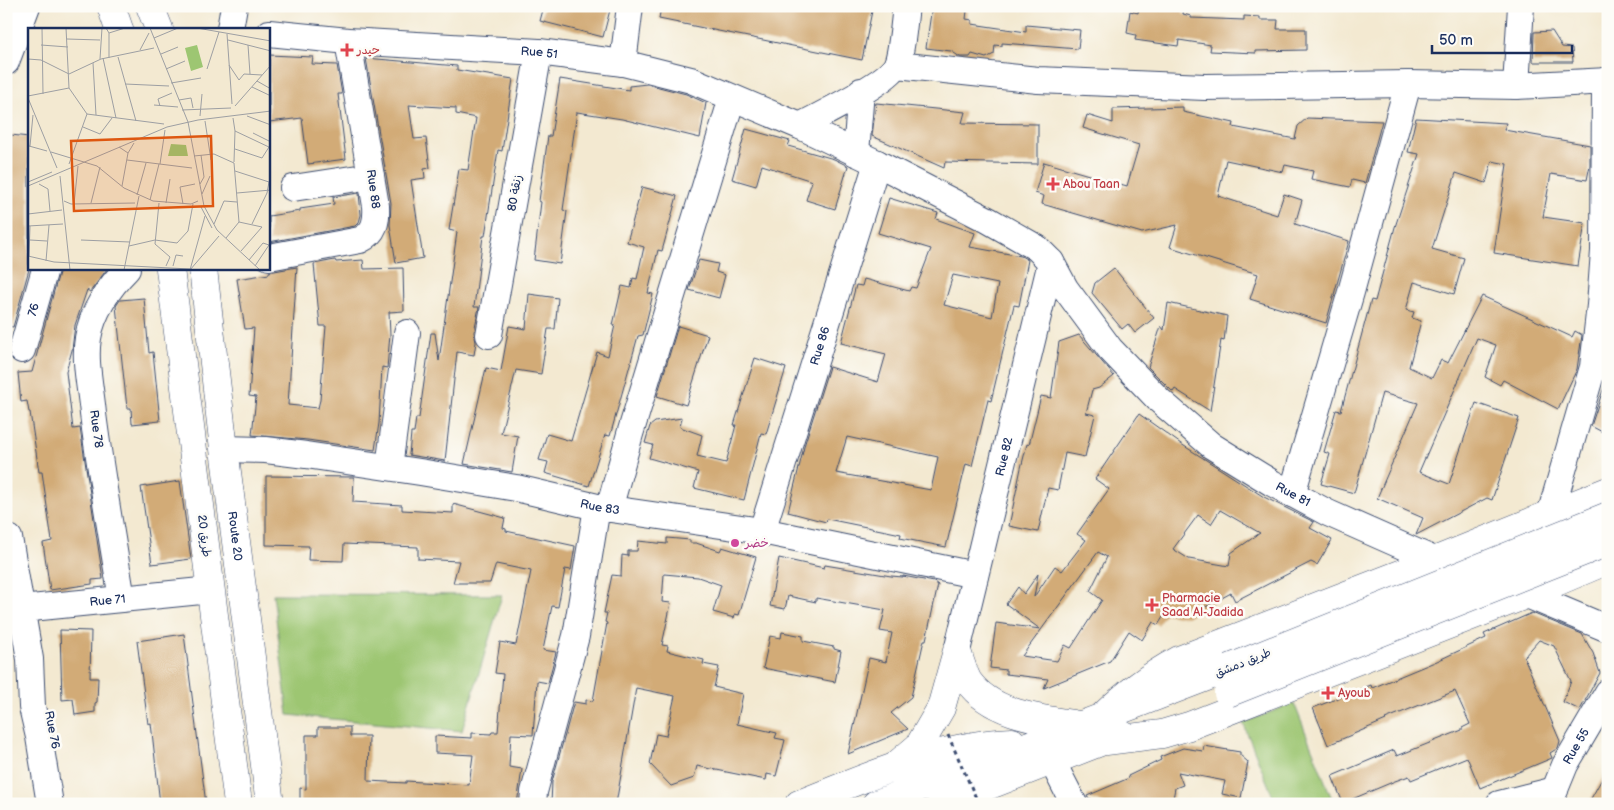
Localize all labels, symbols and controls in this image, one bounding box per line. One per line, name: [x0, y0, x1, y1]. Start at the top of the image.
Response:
scale bar: [1432, 22, 1572, 54]
inset map: [28, 28, 270, 270]
text: 50 m: [1439, 31, 1473, 50]
place label: حيدر: [356, 43, 380, 58]
street label: Rue 51: [520, 43, 559, 62]
marker: حيدر: [341, 44, 353, 56]
street label: Rue 88: [363, 168, 383, 210]
street label: زنقة 80: [504, 173, 526, 213]
place label: Abou Taan: [1063, 177, 1120, 192]
marker: Abou Taan: [1047, 178, 1059, 190]
street label: 76: [24, 301, 42, 318]
street label: Rue 86: [807, 325, 833, 367]
street label: Rue 78: [86, 409, 106, 449]
street label: Rue 82: [992, 436, 1016, 478]
street label: Rue 81: [1273, 479, 1313, 510]
street label: Rue 83: [579, 496, 621, 518]
street label: Route 20: [225, 510, 246, 562]
street label: طريق 20: [194, 514, 214, 558]
place label: خضر: [744, 536, 769, 551]
marker: خضر: [729, 537, 741, 549]
street label: Rue 71: [89, 591, 126, 610]
place label: Pharmacie Saad Al-Jadida: [1162, 591, 1244, 620]
marker: Pharmacie Saad Al-Jadida: [1146, 599, 1158, 611]
street label: طريق دمشق: [1213, 645, 1273, 681]
place label: Ayoub: [1338, 686, 1371, 701]
marker: Ayoub: [1322, 687, 1334, 699]
street label: Rue 76: [41, 710, 63, 750]
street label: Rue 55: [1560, 725, 1593, 767]

